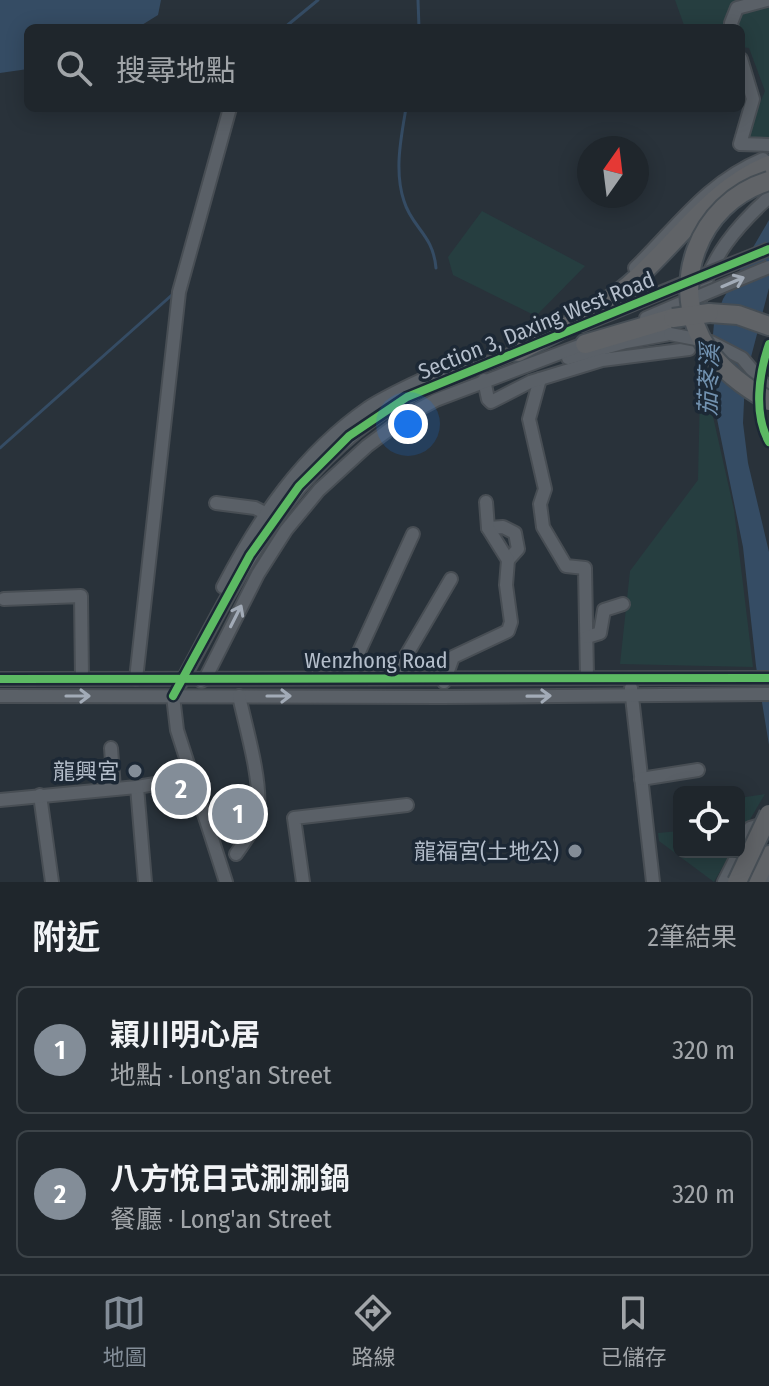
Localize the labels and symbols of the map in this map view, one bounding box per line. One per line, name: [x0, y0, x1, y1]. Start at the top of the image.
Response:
north arrow: [577, 136, 649, 208]
street label: Section 3, Daxing West Road: [414, 266, 658, 385]
one-way arrow: [720, 273, 745, 288]
water label: 茄苳溪: [694, 341, 724, 416]
your location: [388, 404, 428, 444]
one-way arrow: [229, 605, 245, 629]
street label: Wenzhong Road: [304, 647, 448, 674]
one-way arrow: [64, 688, 91, 704]
one-way arrow: [525, 688, 552, 704]
one-way arrow: [265, 689, 292, 704]
place label: 龍興宮: [53, 758, 119, 785]
pin: 2: [155, 759, 207, 819]
marker: 龍興宮: [126, 762, 144, 780]
pin: 1: [212, 784, 264, 844]
place label: 龍福宮(土地公): [414, 838, 559, 865]
marker: 龍福宮(土地公): [566, 842, 584, 860]

